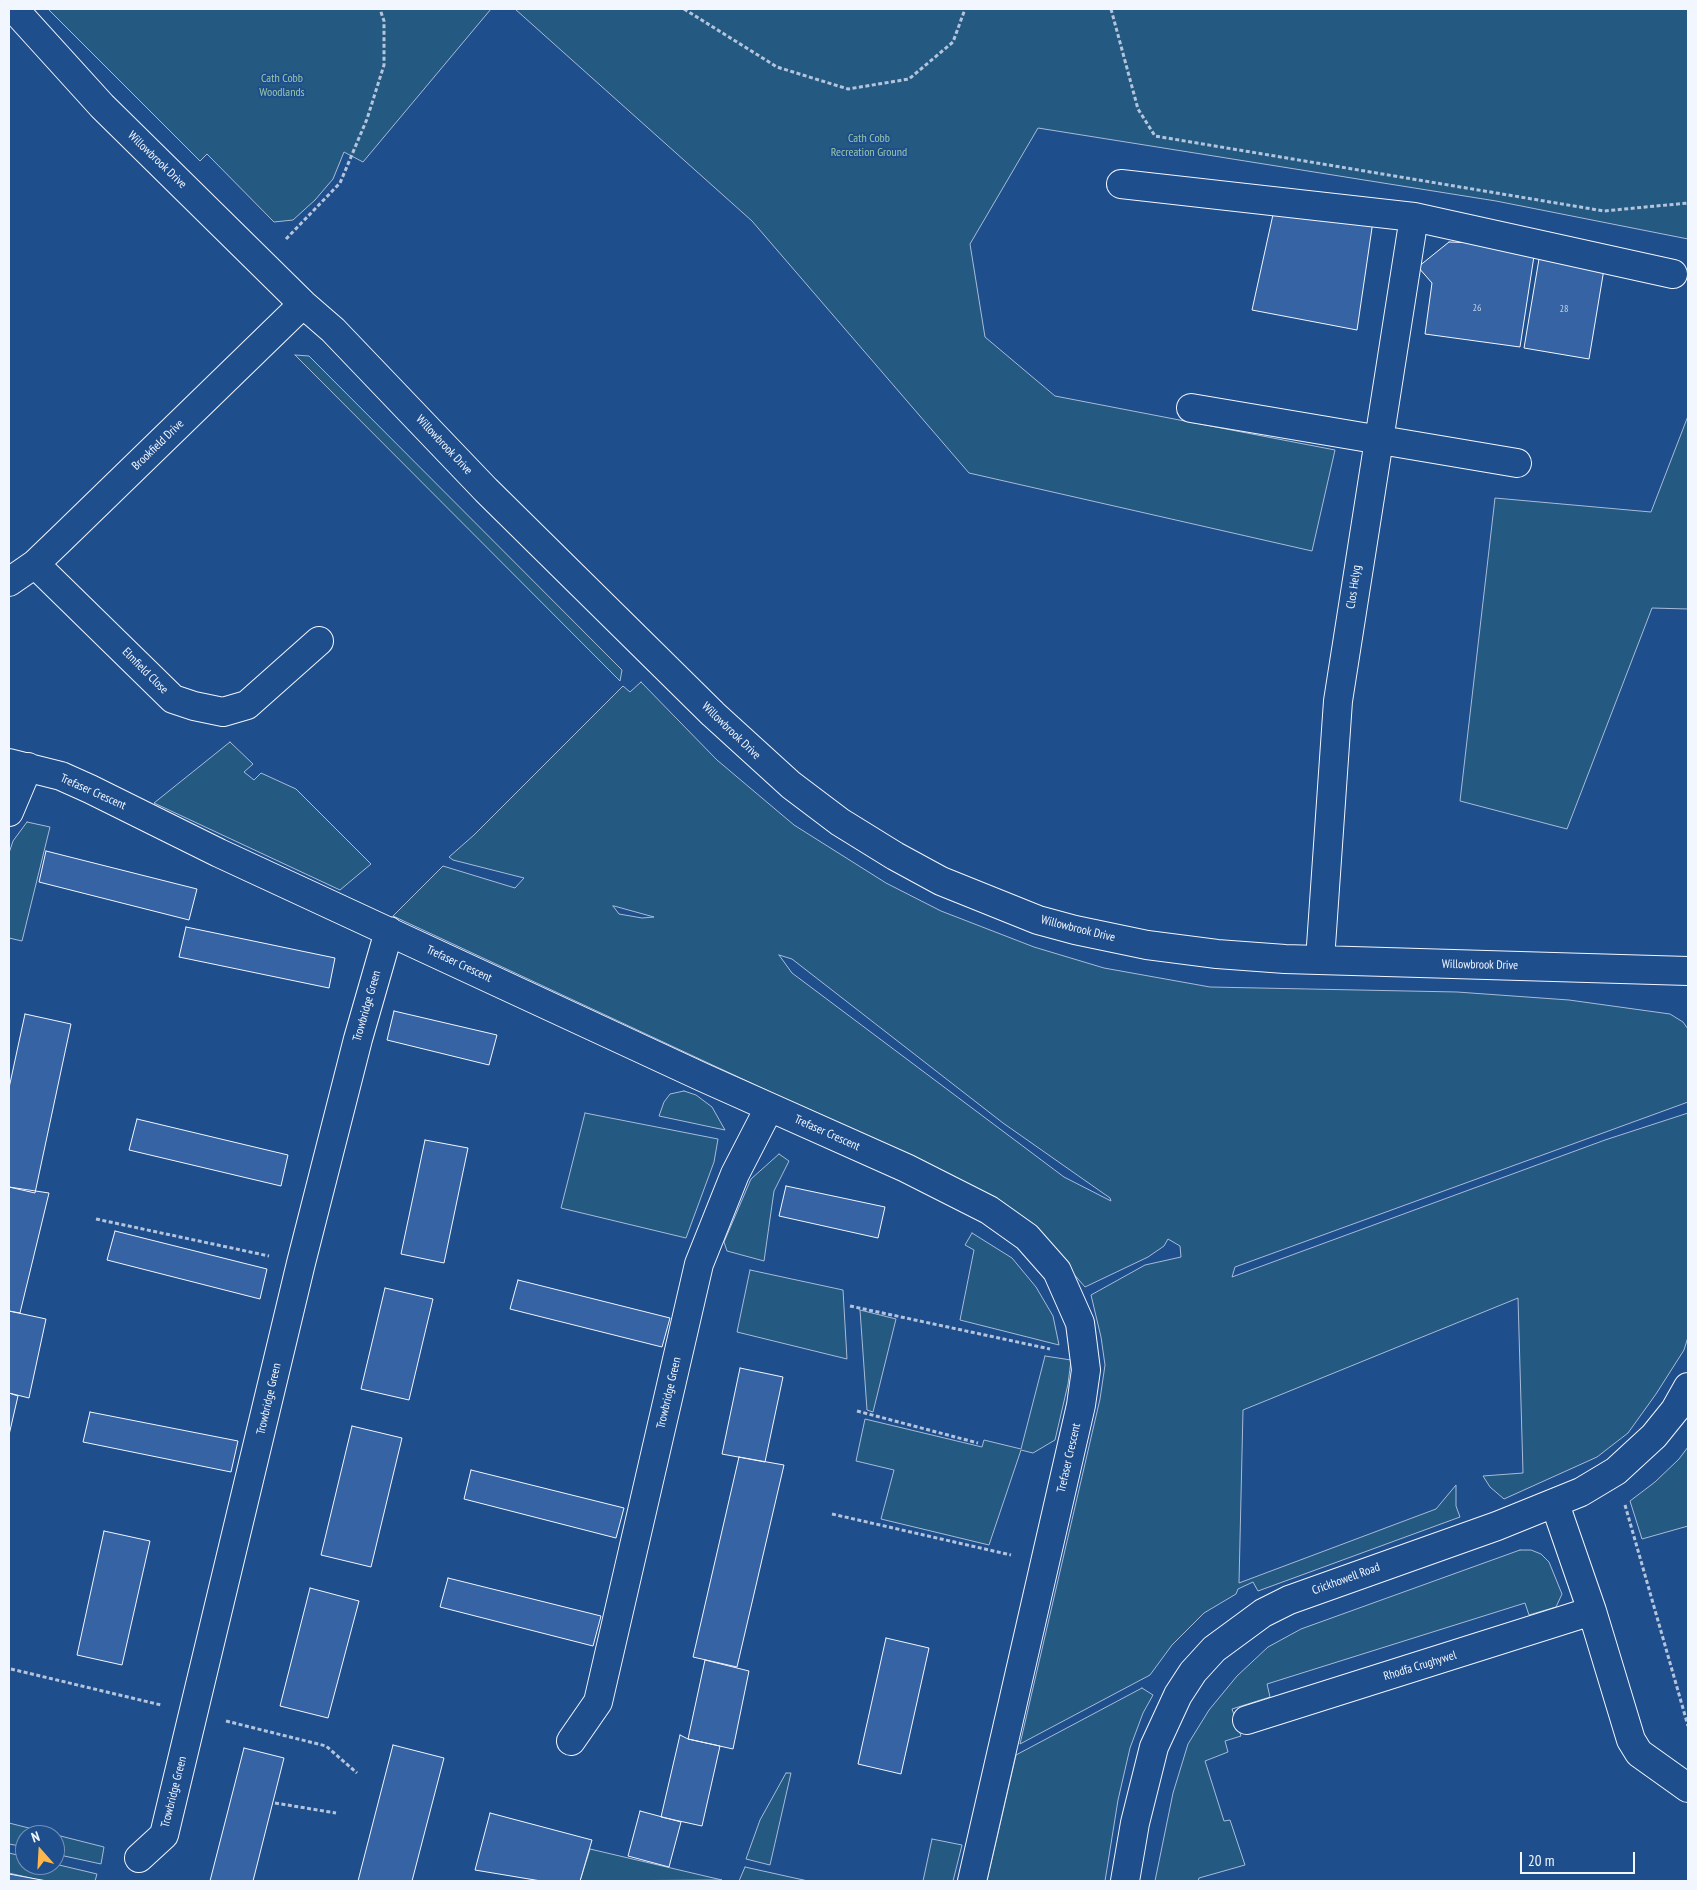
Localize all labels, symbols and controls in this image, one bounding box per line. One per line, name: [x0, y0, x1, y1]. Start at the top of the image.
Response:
park label: Cath Cobb Woodlands: [259, 72, 305, 100]
street label: Willowbrook Drive: [125, 128, 189, 192]
park label: Cath Cobb Recreation Ground: [831, 132, 907, 160]
house number: 26: [1473, 302, 1481, 314]
house number: 28: [1560, 303, 1568, 315]
street label: Willowbrook Drive: [413, 412, 475, 478]
street label: Brookfield Drive: [129, 417, 187, 473]
street label: Clos Helyg: [1344, 564, 1364, 610]
street label: Elmfield Close: [119, 645, 171, 697]
street label: Willowbrook Drive: [699, 699, 763, 763]
street label: Trefaser Crescent: [58, 771, 128, 813]
street label: Willowbrook Drive: [1039, 913, 1117, 945]
street label: Trefaser Crescent: [424, 943, 494, 985]
street label: Willowbrook Drive: [1442, 957, 1518, 973]
street label: Trowbridge Green: [350, 969, 384, 1043]
street label: Trefaser Crescent: [792, 1112, 862, 1154]
street label: Trowbridge Green: [654, 1356, 684, 1430]
street label: Trowbridge Green: [254, 1362, 284, 1436]
street label: Trefaser Crescent: [1054, 1422, 1084, 1494]
street label: Crickhowell Road: [1310, 1560, 1382, 1598]
street label: Rhodfa Crughywel: [1382, 1648, 1458, 1684]
street label: Trowbridge Green: [158, 1755, 190, 1829]
north arrow: [15, 1825, 65, 1875]
text: N: [29, 1827, 42, 1847]
scale bar: [1522, 1842, 1637, 1874]
text: 20 m: [1528, 1851, 1554, 1870]

